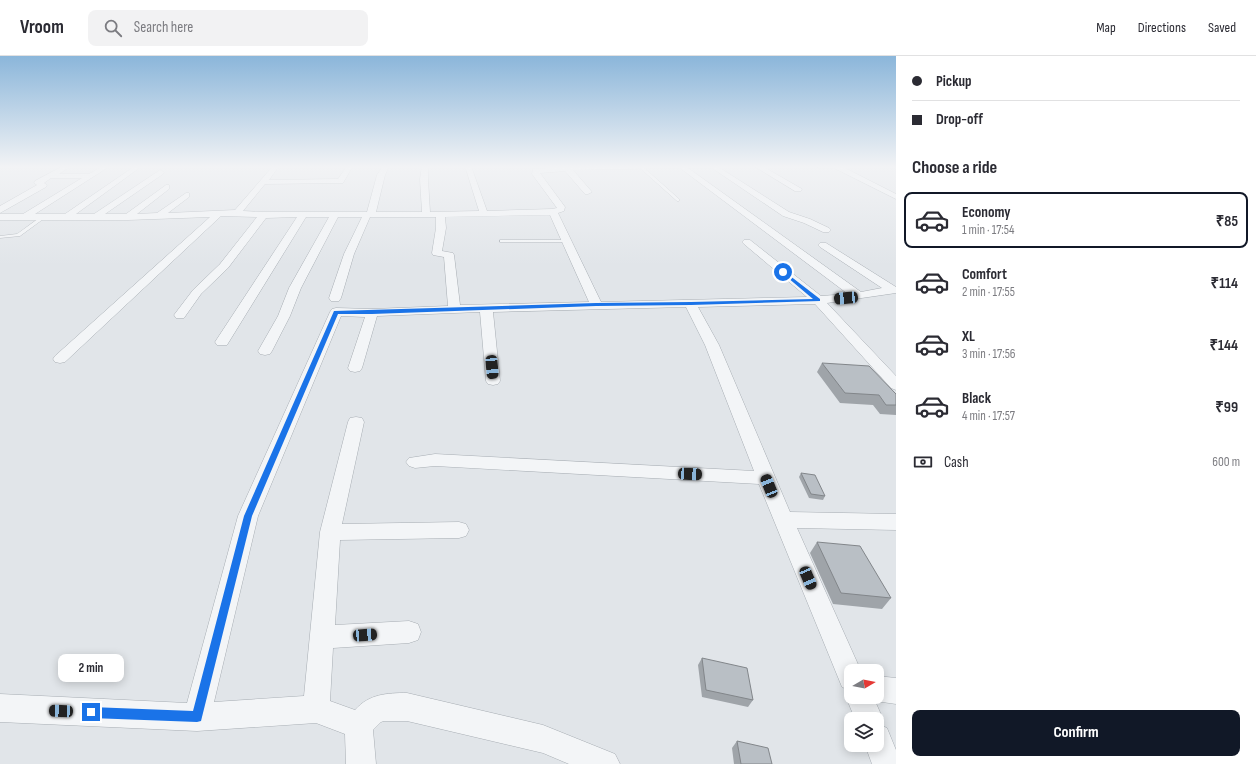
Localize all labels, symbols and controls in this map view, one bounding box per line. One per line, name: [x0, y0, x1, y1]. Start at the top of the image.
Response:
search box: [88, 10, 368, 46]
text: Vroom: [20, 16, 64, 39]
icon: search: [102, 17, 124, 39]
text: Search here: [134, 18, 193, 37]
text: Map: [1096, 19, 1116, 36]
text: Directions: [1138, 19, 1186, 36]
text: Saved: [1208, 19, 1236, 36]
text: Pickup: [936, 72, 972, 91]
text: Drop-off: [936, 110, 983, 129]
text: Choose a ride: [912, 157, 997, 178]
icon: car: [914, 202, 950, 238]
text: Economy: [962, 203, 1011, 222]
text: ₹85: [1216, 212, 1238, 231]
text: 1 min · 17:54: [962, 222, 1014, 238]
route start: [774, 263, 792, 281]
icon: car: [914, 264, 950, 300]
text: Comfort: [962, 265, 1007, 284]
text: ₹114: [1211, 274, 1238, 293]
text: 2 min · 17:55: [962, 284, 1015, 300]
car: [834, 291, 858, 305]
icon: car: [914, 326, 950, 362]
text: XL: [962, 327, 975, 346]
text: ₹144: [1209, 336, 1238, 355]
text: 3 min · 17:56: [962, 346, 1016, 362]
car: [485, 355, 499, 379]
icon: car: [914, 388, 950, 424]
text: Black: [962, 389, 991, 408]
text: ₹99: [1215, 398, 1238, 417]
text: 4 min · 17:57: [962, 408, 1015, 424]
icon: cash: [912, 451, 934, 473]
text: Cash: [944, 453, 969, 472]
text: 600 m: [1212, 454, 1240, 470]
car: [678, 467, 702, 481]
car: [759, 473, 779, 499]
car: [798, 565, 818, 591]
car: [353, 628, 377, 642]
callout: 2 min: [58, 654, 124, 682]
text: 2 min: [79, 660, 103, 676]
north arrow: [844, 664, 884, 704]
map controls: [844, 664, 884, 752]
route end: [82, 703, 100, 721]
car: [49, 705, 73, 717]
button: Confirm: [912, 710, 1240, 756]
button: layers: [844, 712, 884, 752]

